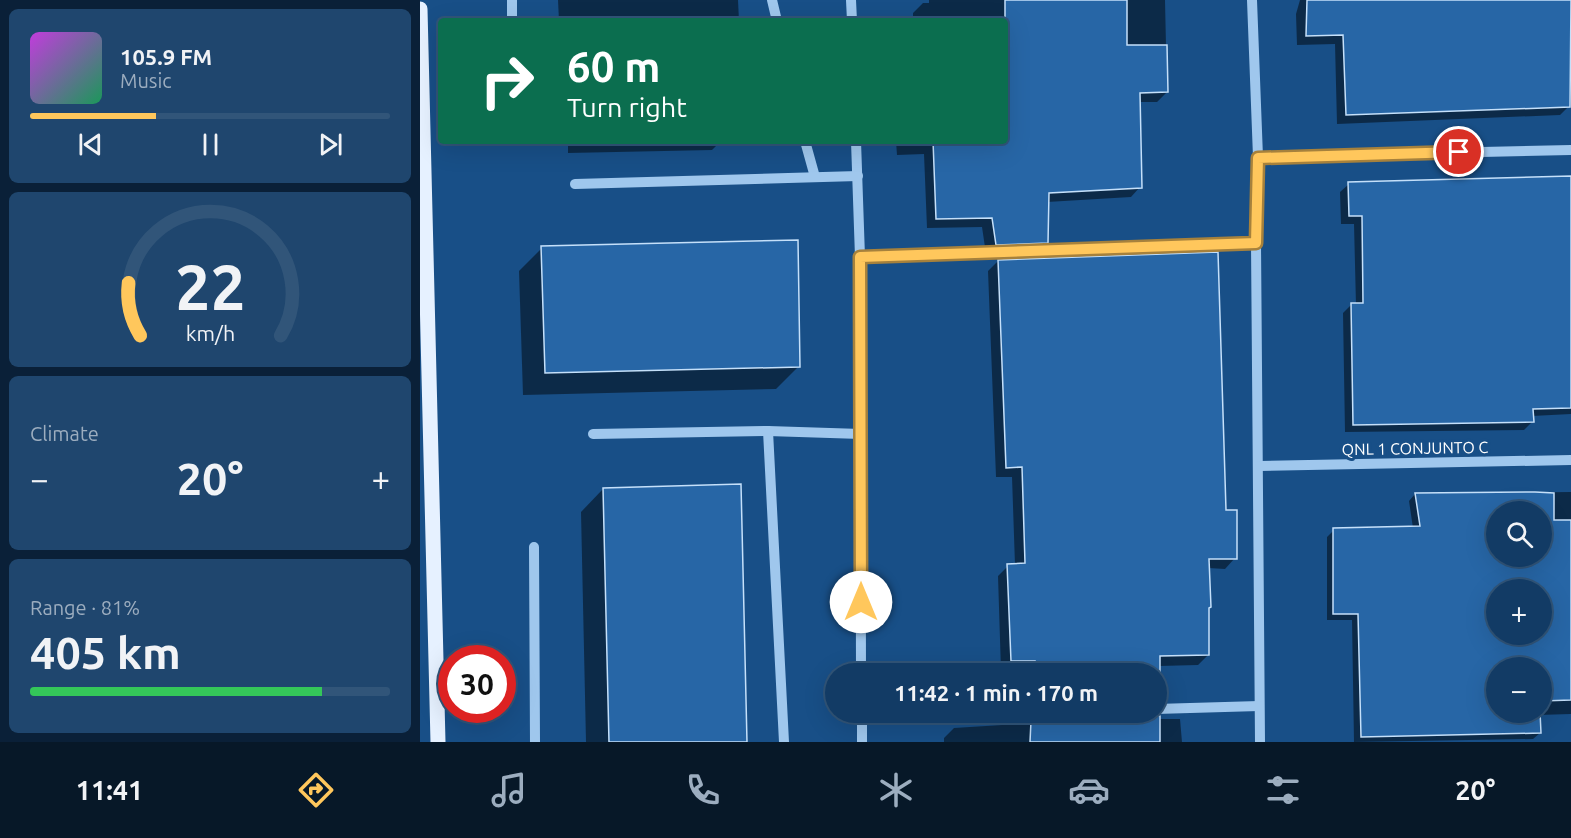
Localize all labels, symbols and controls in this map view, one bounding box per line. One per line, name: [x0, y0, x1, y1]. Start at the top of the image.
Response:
icon: right: [468, 42, 546, 120]
text: 60 m: [567, 43, 661, 90]
text: 105.9 FM: [120, 44, 212, 69]
text: Music: [120, 69, 172, 92]
text: Turn right: [567, 92, 687, 122]
pin: [1433, 126, 1484, 177]
icon: previous: [74, 128, 107, 161]
icon: pause: [194, 128, 227, 161]
icon: next: [314, 128, 347, 161]
icon: arrive: [1442, 135, 1475, 168]
text: 22: [175, 253, 245, 323]
text: km/h: [185, 322, 235, 346]
text: Climate: [30, 422, 99, 445]
street label: QNL 1 CONJUNTO C: [1342, 438, 1489, 458]
text: 20°: [177, 453, 243, 504]
text: −: [30, 460, 49, 497]
text: +: [371, 460, 390, 497]
map controls: [1486, 501, 1552, 723]
button: search: [1486, 501, 1552, 567]
position arrow: [829, 570, 893, 634]
button: +: [1486, 579, 1552, 645]
text: Range · 81%: [30, 596, 140, 619]
text: 405 km: [30, 627, 181, 678]
speed limit sign: 30: [438, 645, 516, 723]
button: −: [1486, 657, 1552, 723]
text: 11:42 · 1 min · 170 m: [894, 680, 1098, 705]
icon: directions: [295, 769, 337, 811]
icon: music: [488, 769, 530, 811]
icon: phone: [682, 769, 724, 811]
icon: climate: [875, 769, 917, 811]
icon: car: [1068, 769, 1110, 811]
icon: filters: [1262, 769, 1304, 811]
text: 11:41: [76, 775, 143, 805]
text: 20°: [1455, 775, 1495, 805]

